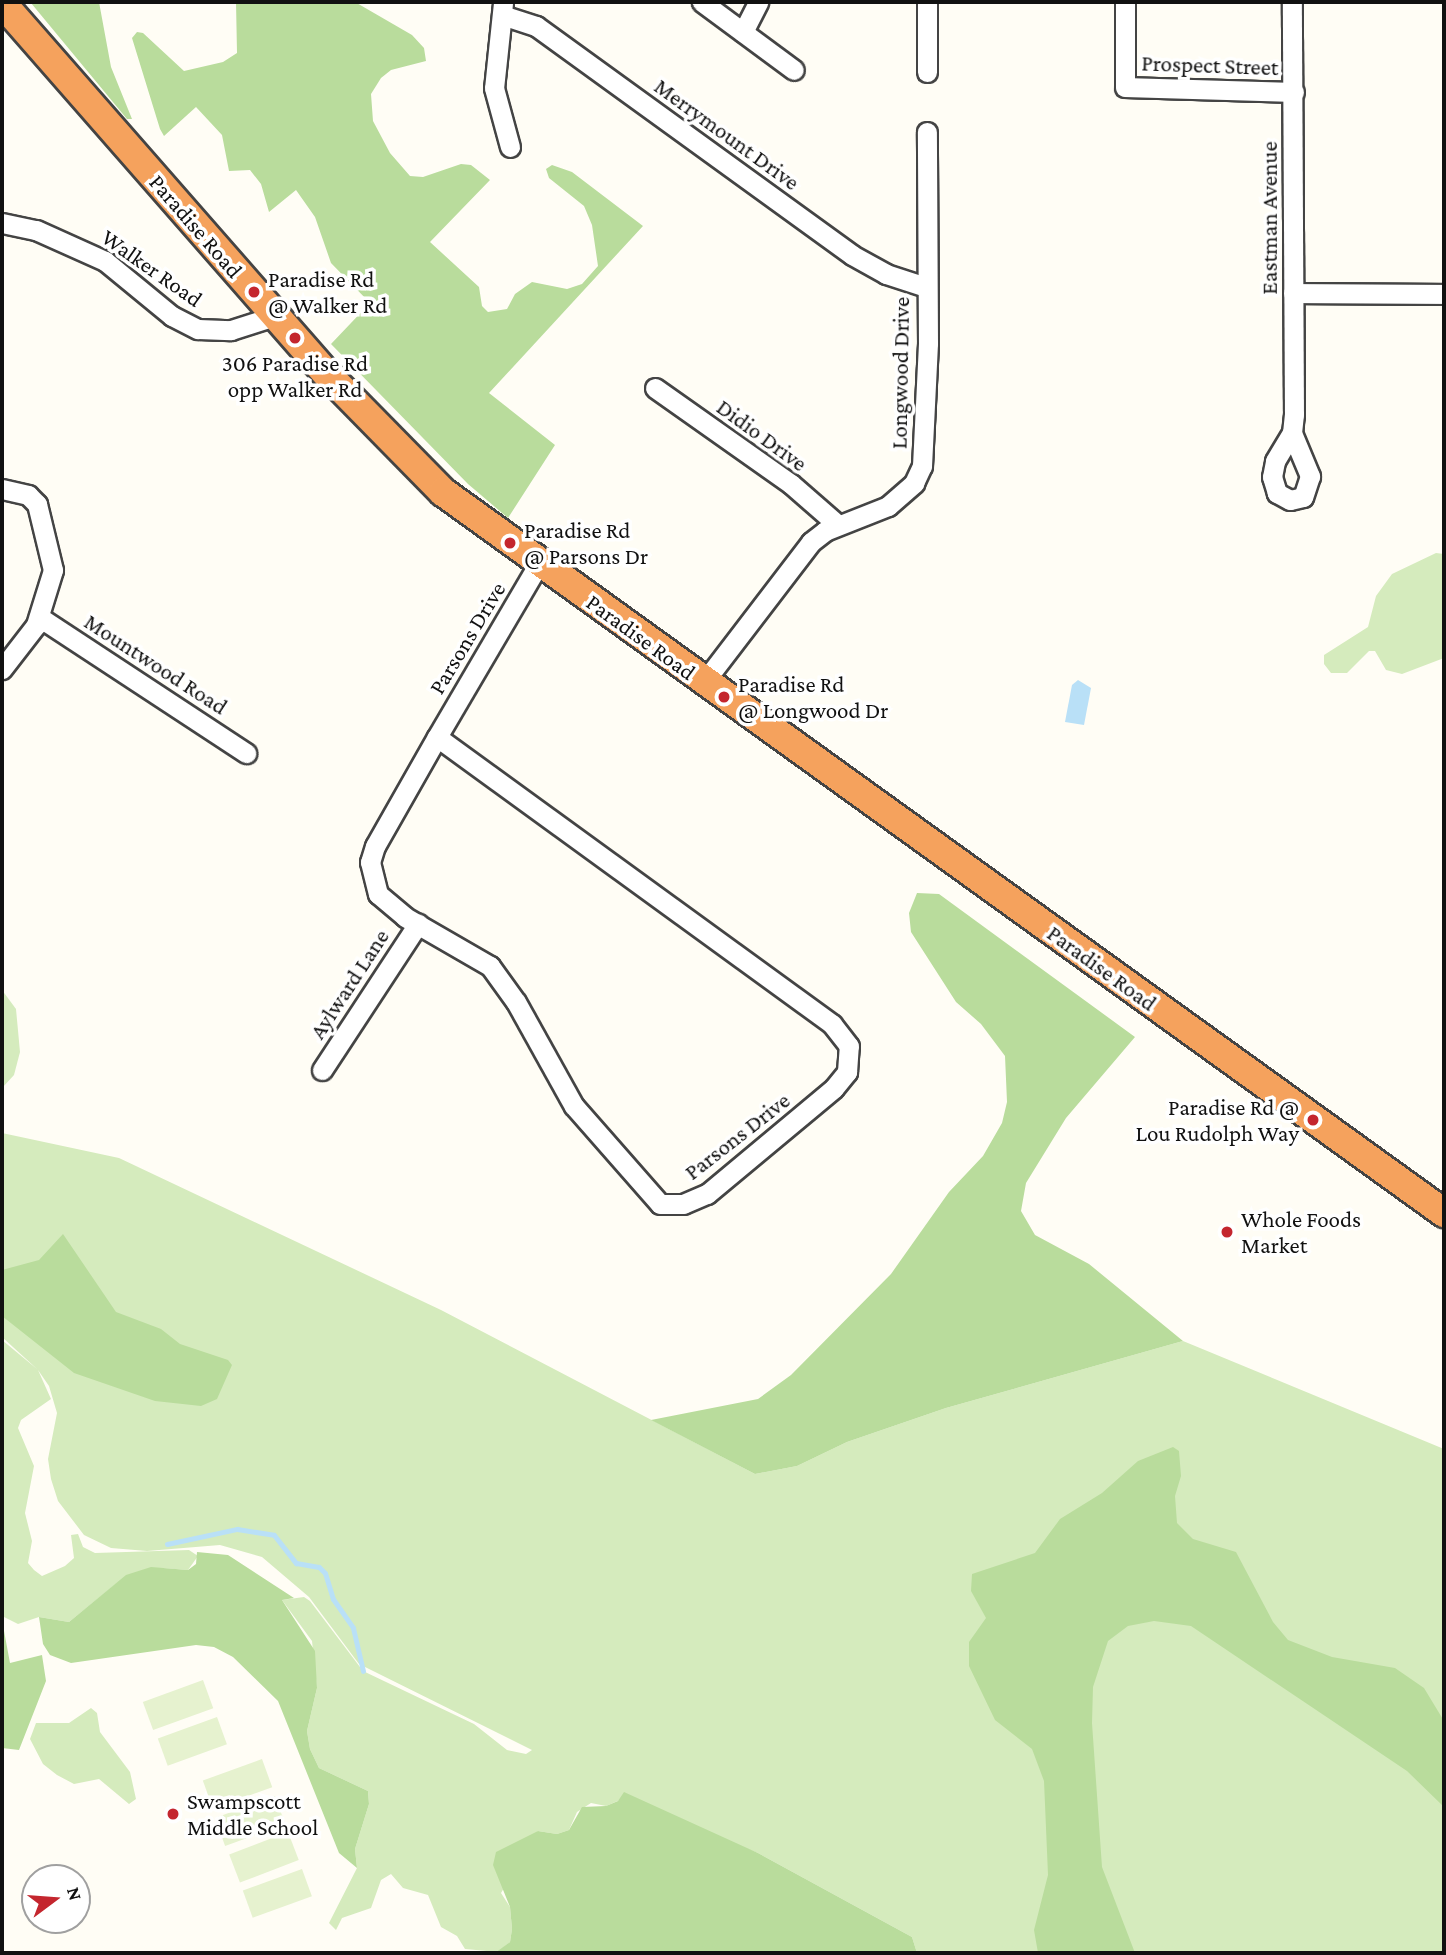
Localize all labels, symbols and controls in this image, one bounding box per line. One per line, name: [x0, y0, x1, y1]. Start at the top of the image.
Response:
street label: Prospect Street: [1141, 49, 1279, 81]
street label: Merrymount Drive: [649, 72, 805, 196]
street label: Eastman Avenue: [1255, 141, 1283, 295]
street label: Paradise Road: [143, 168, 249, 284]
street label: Walker Road: [96, 223, 208, 313]
place label: Paradise Rd @ Walker Rd: [268, 265, 387, 319]
marker: Paradise Rd @ Walker Rd: [246, 284, 262, 300]
street label: Longwood Drive: [885, 297, 915, 449]
marker: 306 Paradise Rd opp Walker Rd: [287, 330, 303, 346]
place label: 306 Paradise Rd opp Walker Rd: [222, 349, 368, 403]
street label: Didio Drive: [711, 393, 813, 477]
place label: Paradise Rd @ Parsons Dr: [524, 516, 648, 570]
marker: Paradise Rd @ Parsons Dr: [502, 535, 518, 551]
street label: Parsons Drive: [423, 577, 511, 699]
street label: Paradise Road: [581, 588, 701, 686]
street label: Mountwood Road: [79, 607, 233, 721]
place label: Paradise Rd @ Longwood Dr: [738, 670, 888, 724]
marker: Paradise Rd @ Longwood Dr: [716, 689, 732, 705]
street label: Paradise Road: [1042, 919, 1162, 1017]
street label: Aylward Lane: [303, 924, 395, 1044]
street label: Parsons Drive: [679, 1086, 795, 1186]
place label: Paradise Rd @ Lou Rudolph Way: [1135, 1093, 1299, 1147]
marker: Paradise Rd @ Lou Rudolph Way: [1305, 1112, 1321, 1128]
place label: Whole Foods Market: [1241, 1205, 1361, 1259]
marker: Whole Foods Market: [1219, 1224, 1235, 1240]
place label: Swampscott Middle School: [187, 1787, 318, 1841]
marker: Swampscott Middle School: [165, 1806, 181, 1822]
north arrow: [21, 1864, 91, 1934]
text: N: [63, 1884, 87, 1903]

